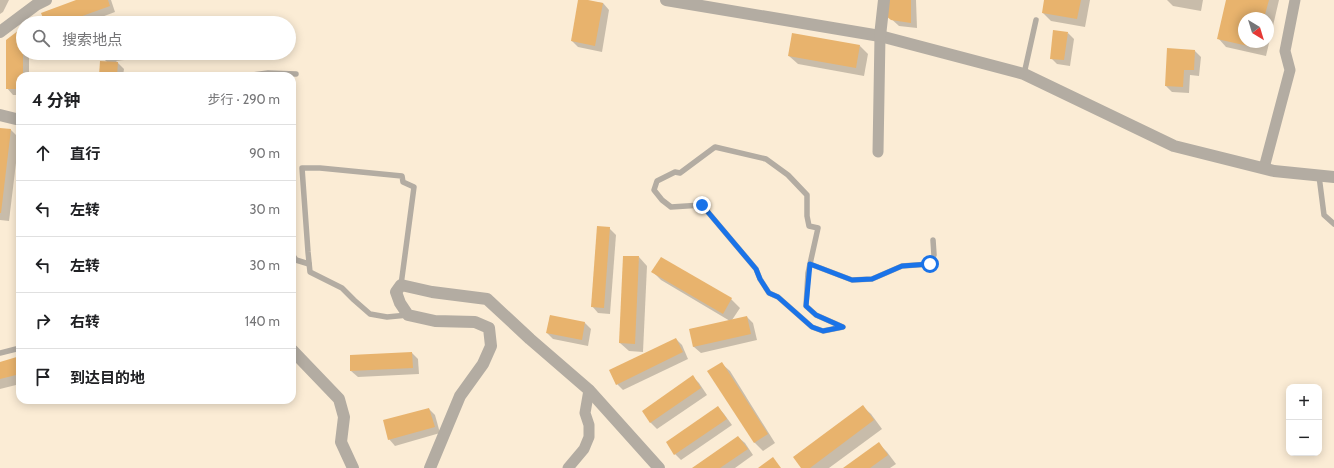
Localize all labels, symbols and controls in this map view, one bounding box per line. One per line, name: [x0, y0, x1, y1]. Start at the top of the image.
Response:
north arrow: [1238, 12, 1274, 48]
search box: [16, 16, 296, 60]
icon: search: [30, 27, 52, 49]
text: 搜索地点: [62, 31, 122, 49]
text: 4 分钟: [32, 90, 80, 110]
text: 步行 · 290 m: [207, 91, 280, 107]
icon: ahead: [32, 142, 54, 164]
text: 直行: [70, 145, 100, 163]
text: 90 m: [249, 145, 280, 161]
route end: [693, 196, 711, 214]
icon: left: [32, 198, 54, 220]
text: 左转: [70, 201, 100, 219]
text: 30 m: [250, 201, 280, 217]
icon: left: [32, 254, 54, 276]
route start: [921, 255, 939, 273]
text: 左转: [70, 257, 100, 275]
text: 30 m: [250, 257, 280, 273]
icon: right: [32, 310, 54, 332]
text: 右转: [70, 313, 100, 331]
text: 140 m: [245, 313, 280, 329]
icon: arrive: [32, 366, 54, 388]
text: 到达目的地: [70, 369, 145, 387]
map controls: [1286, 384, 1322, 456]
button: +: [1286, 384, 1322, 420]
button: −: [1286, 420, 1322, 456]

